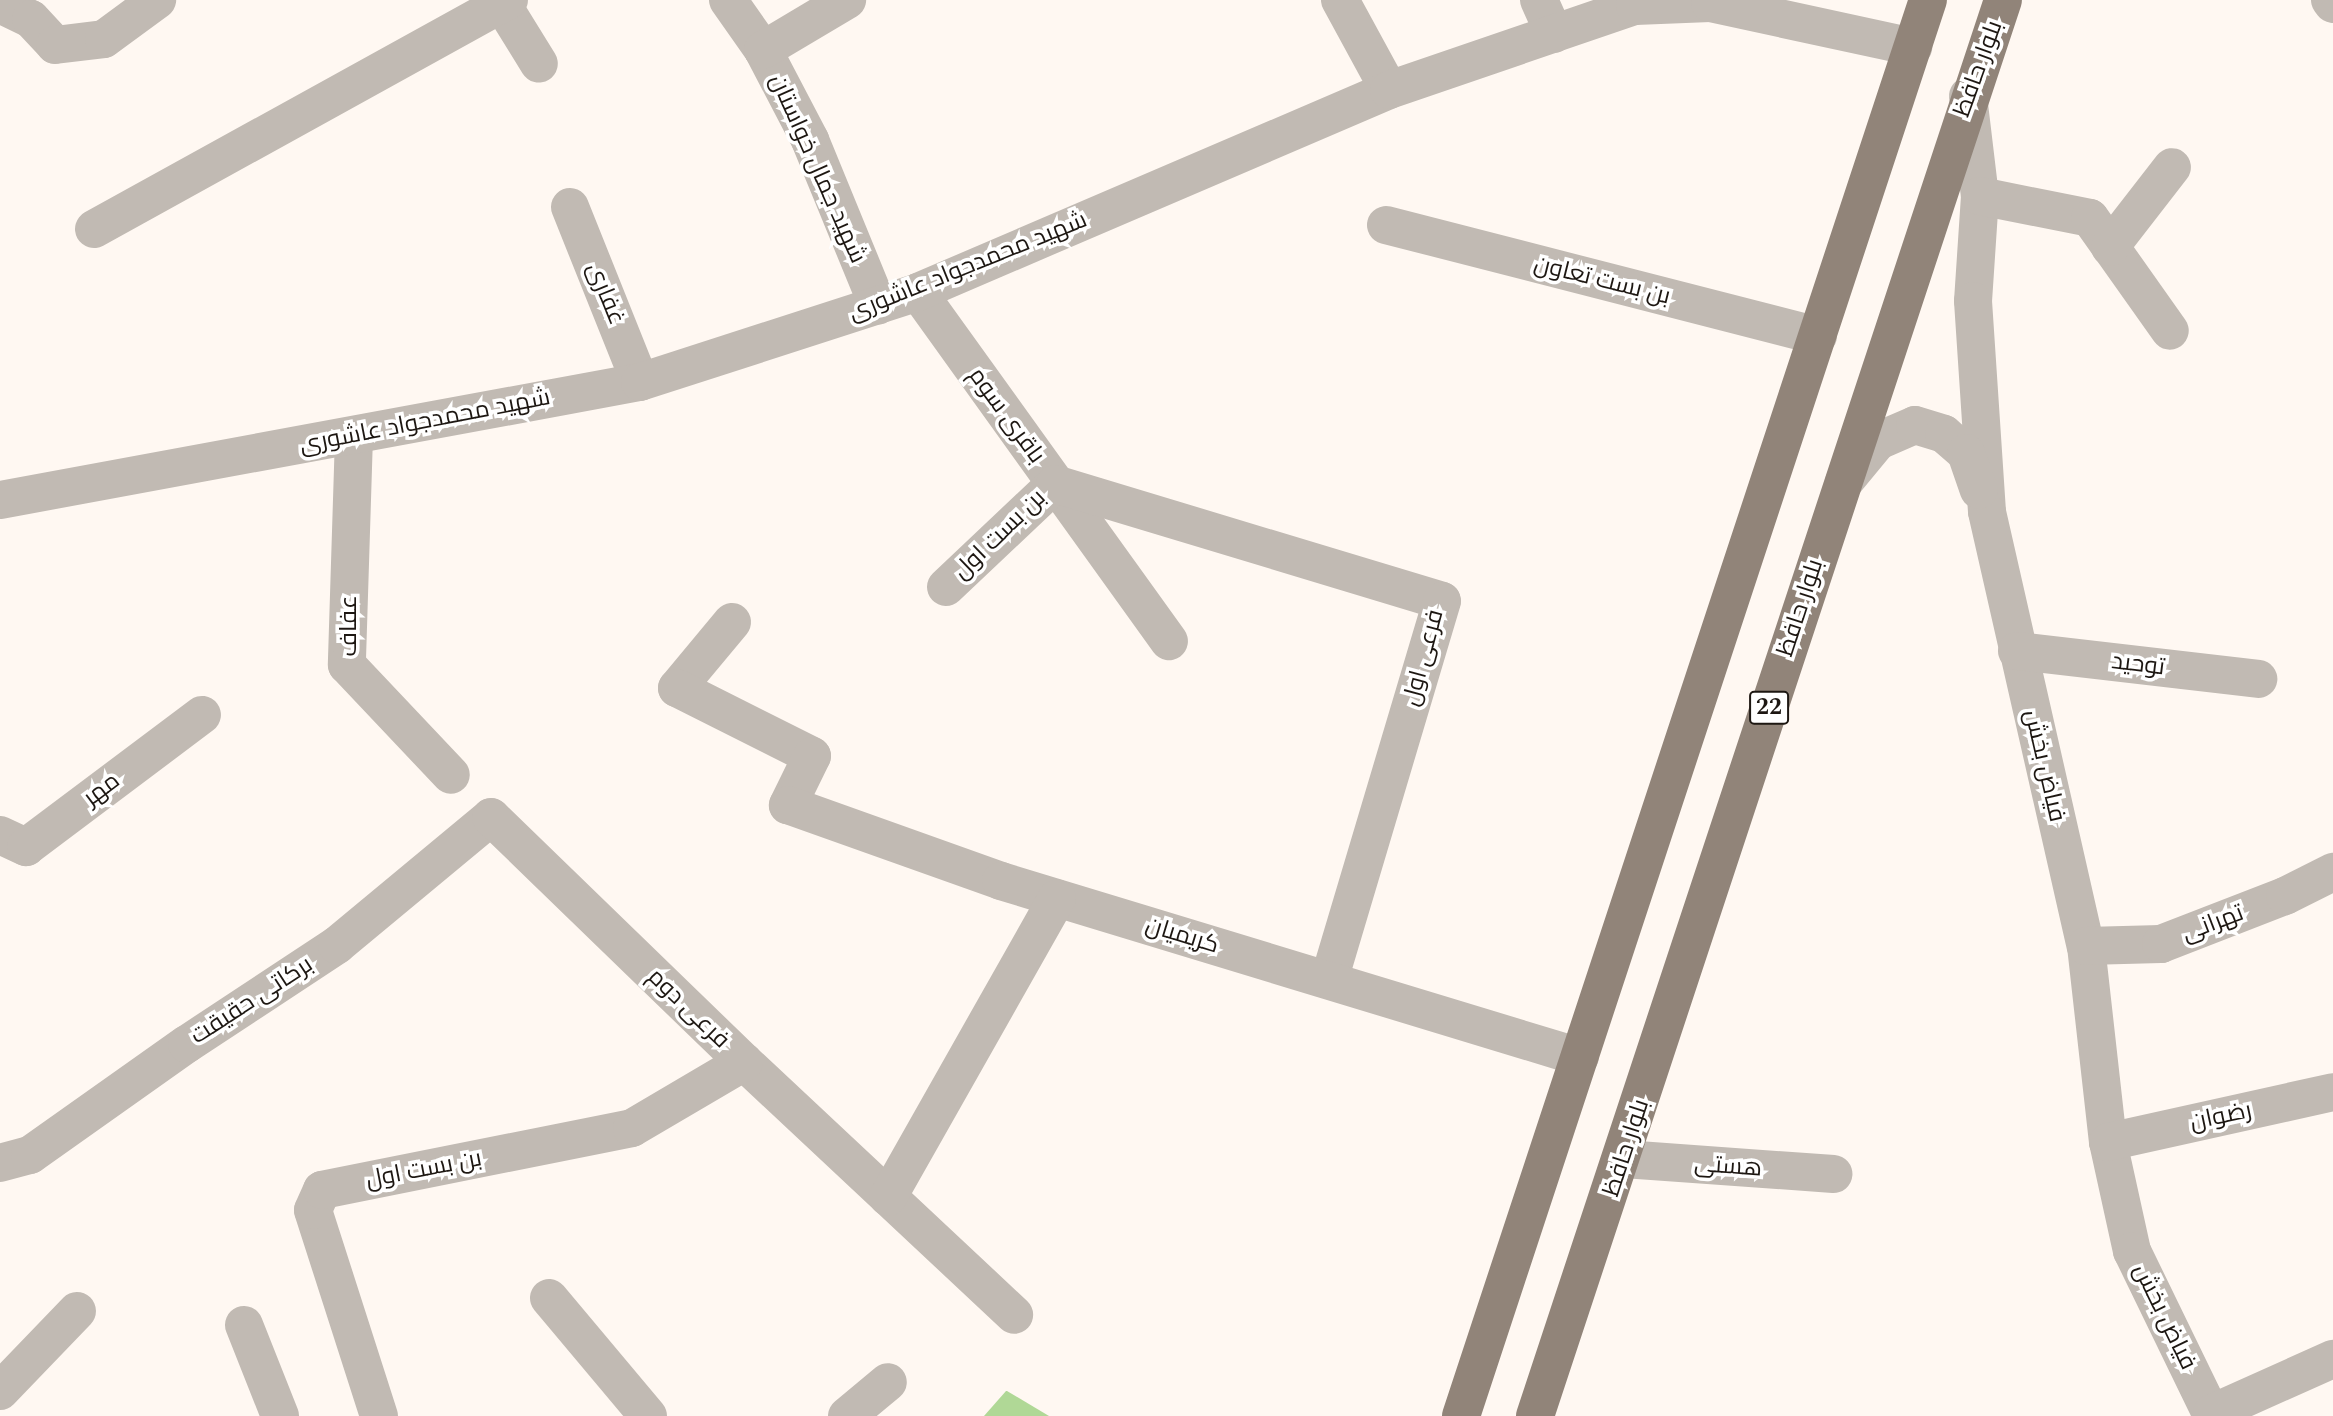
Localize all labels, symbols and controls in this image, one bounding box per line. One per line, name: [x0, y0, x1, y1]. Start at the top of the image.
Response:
street label: بلوار حافظ: [1948, 17, 2010, 121]
street label: شهید جمال خواستان: [762, 70, 872, 268]
street label: شهید محمدجواد عاشوری: [845, 206, 1091, 328]
street label: بن‌ بست تعاون: [1531, 250, 1673, 312]
street label: غفاری: [580, 259, 630, 329]
street label: باقری سوم: [962, 362, 1050, 470]
street label: شهید محمدجواد عاشوری: [297, 384, 553, 460]
street label: بن بست اول: [948, 484, 1052, 586]
street label: بلوار حافظ: [1772, 556, 1830, 660]
street label: عفاف: [336, 595, 364, 657]
street label: فرعی اول: [1397, 607, 1451, 709]
street label: توحید: [2110, 647, 2166, 683]
road number: 22: [1748, 688, 1790, 728]
street label: فیاض بخش: [2017, 707, 2071, 825]
street label: مهر: [78, 767, 126, 813]
street label: تهرانی: [2178, 899, 2248, 949]
street label: کریمیان: [1142, 911, 1222, 961]
street label: برکاتی حقیقت: [185, 951, 319, 1051]
street label: فرعی دوم: [641, 963, 735, 1055]
street label: بلوار حافظ: [1598, 1096, 1656, 1200]
street label: رضوان: [2188, 1096, 2254, 1138]
street label: بن بست اول: [364, 1145, 484, 1195]
street label: هستی: [1693, 1150, 1763, 1184]
street label: فیاض بخش: [2126, 1259, 2202, 1375]

